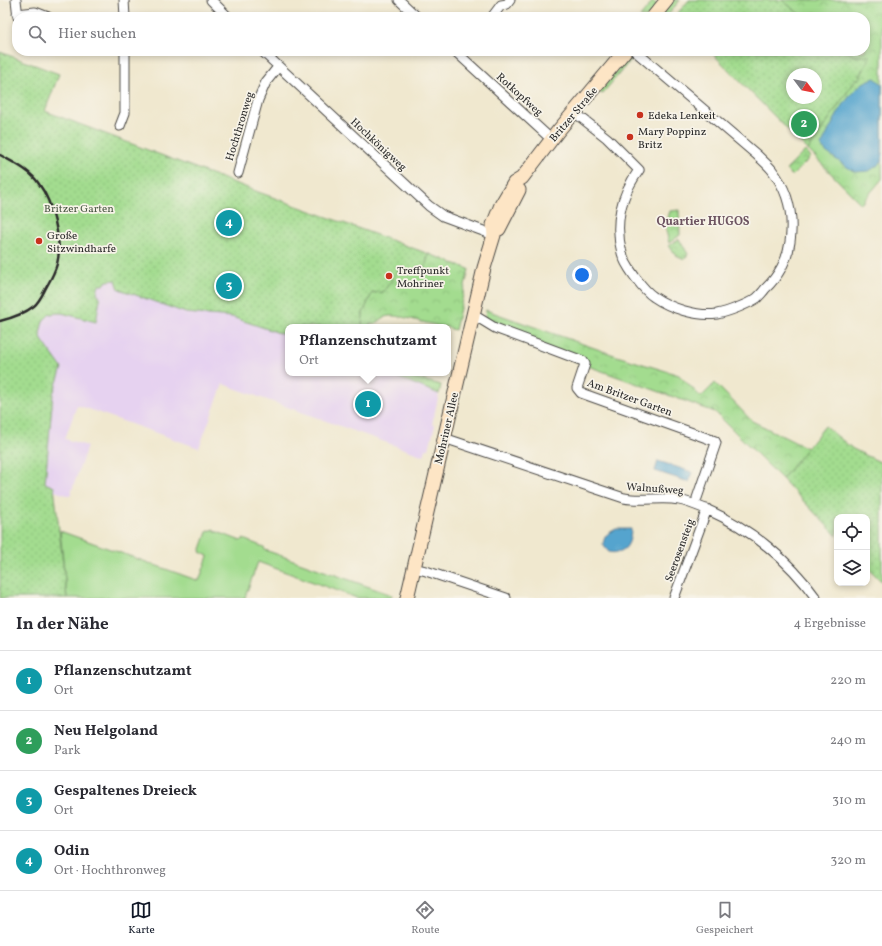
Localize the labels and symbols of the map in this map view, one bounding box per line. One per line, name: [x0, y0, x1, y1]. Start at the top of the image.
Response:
north arrow: [786, 68, 822, 104]
street label: Rotkopfweg: [492, 70, 546, 120]
street label: Britzer Straße: [547, 84, 602, 146]
street label: Hochthronweg: [223, 90, 258, 163]
place label: Edeka Lenkeit: [648, 109, 716, 124]
pin: 2: [791, 109, 817, 139]
marker: Edeka Lenkeit: [635, 110, 645, 120]
street label: Hochkönigweg: [347, 115, 410, 175]
place label: Mary Poppinz Britz: [638, 125, 707, 153]
marker: Mary Poppinz Britz: [625, 132, 635, 142]
park label: Britzer Garten: [44, 202, 114, 217]
pin: 4: [216, 208, 242, 238]
district label: Quartier HUGOS: [656, 214, 750, 230]
place label: Große Sitzwindharfe: [47, 229, 116, 257]
marker: Große Sitzwindharfe: [34, 236, 44, 246]
place label: Treffpunkt Mohriner: [397, 264, 449, 292]
your location: [572, 265, 592, 285]
pin: 3: [216, 271, 242, 301]
marker: Treffpunkt Mohriner: [384, 271, 394, 281]
street label: Am Britzer Garten: [585, 376, 675, 421]
pin: 1: [355, 389, 381, 419]
street label: Mohriner Allee: [432, 391, 463, 466]
street label: Walnußweg: [626, 480, 684, 499]
street label: Seerosensteig: [662, 517, 699, 584]

